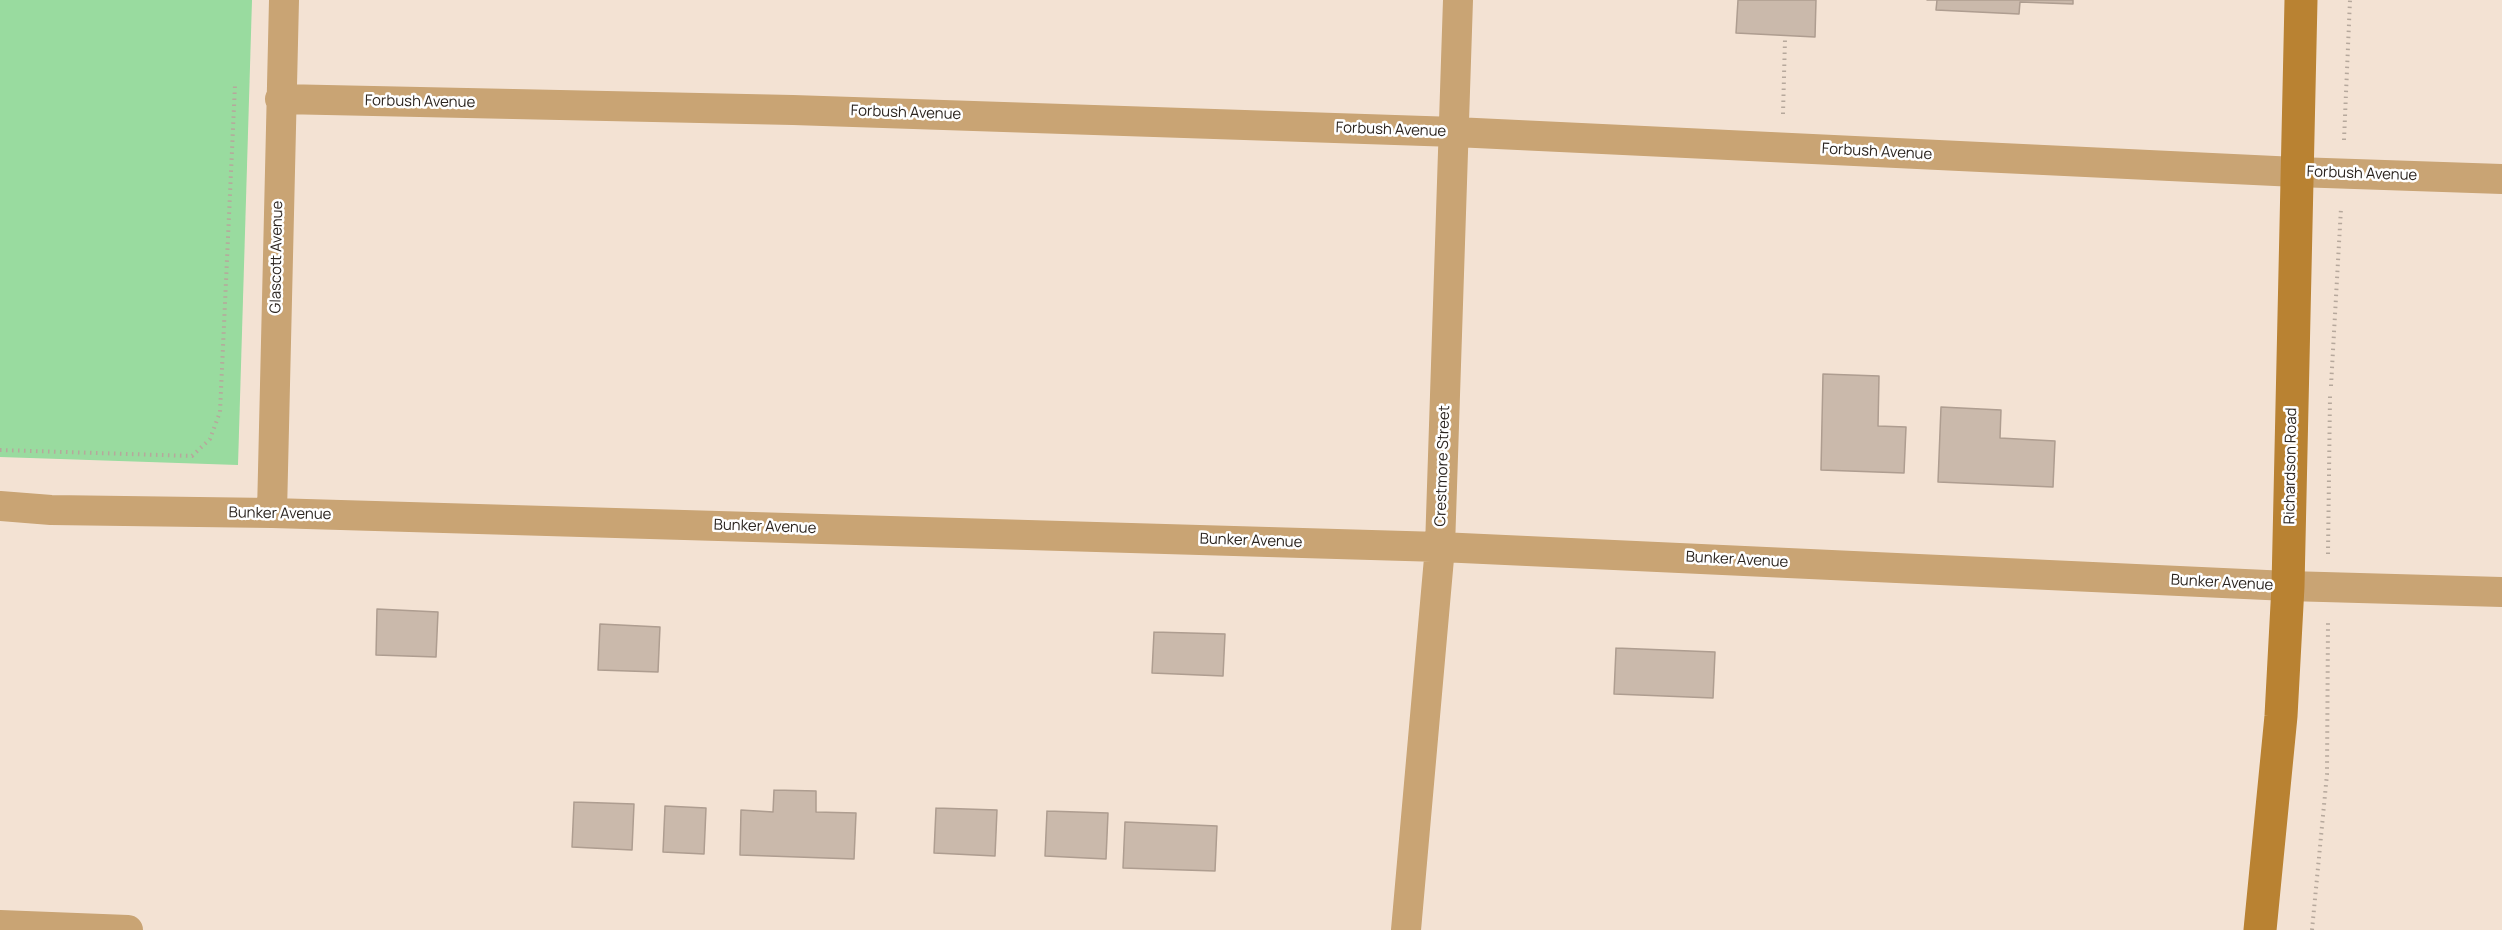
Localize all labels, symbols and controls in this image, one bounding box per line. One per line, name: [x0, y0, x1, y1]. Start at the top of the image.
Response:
street label: Forbush Avenue: [365, 92, 475, 112]
street label: Forbush Avenue: [850, 102, 962, 124]
street label: Forbush Avenue: [1335, 119, 1447, 141]
street label: Forbush Avenue: [1821, 140, 1933, 164]
street label: Forbush Avenue: [2306, 163, 2418, 185]
street label: Glascott Avenue: [267, 200, 287, 314]
street label: Crestmore Street: [1432, 405, 1454, 527]
street label: Richardson Road: [2281, 407, 2301, 525]
street label: Bunker Avenue: [228, 504, 332, 524]
street label: Bunker Avenue: [713, 516, 817, 538]
street label: Bunker Avenue: [1199, 530, 1303, 552]
street label: Bunker Avenue: [1685, 548, 1789, 572]
street label: Bunker Avenue: [2170, 571, 2274, 595]

